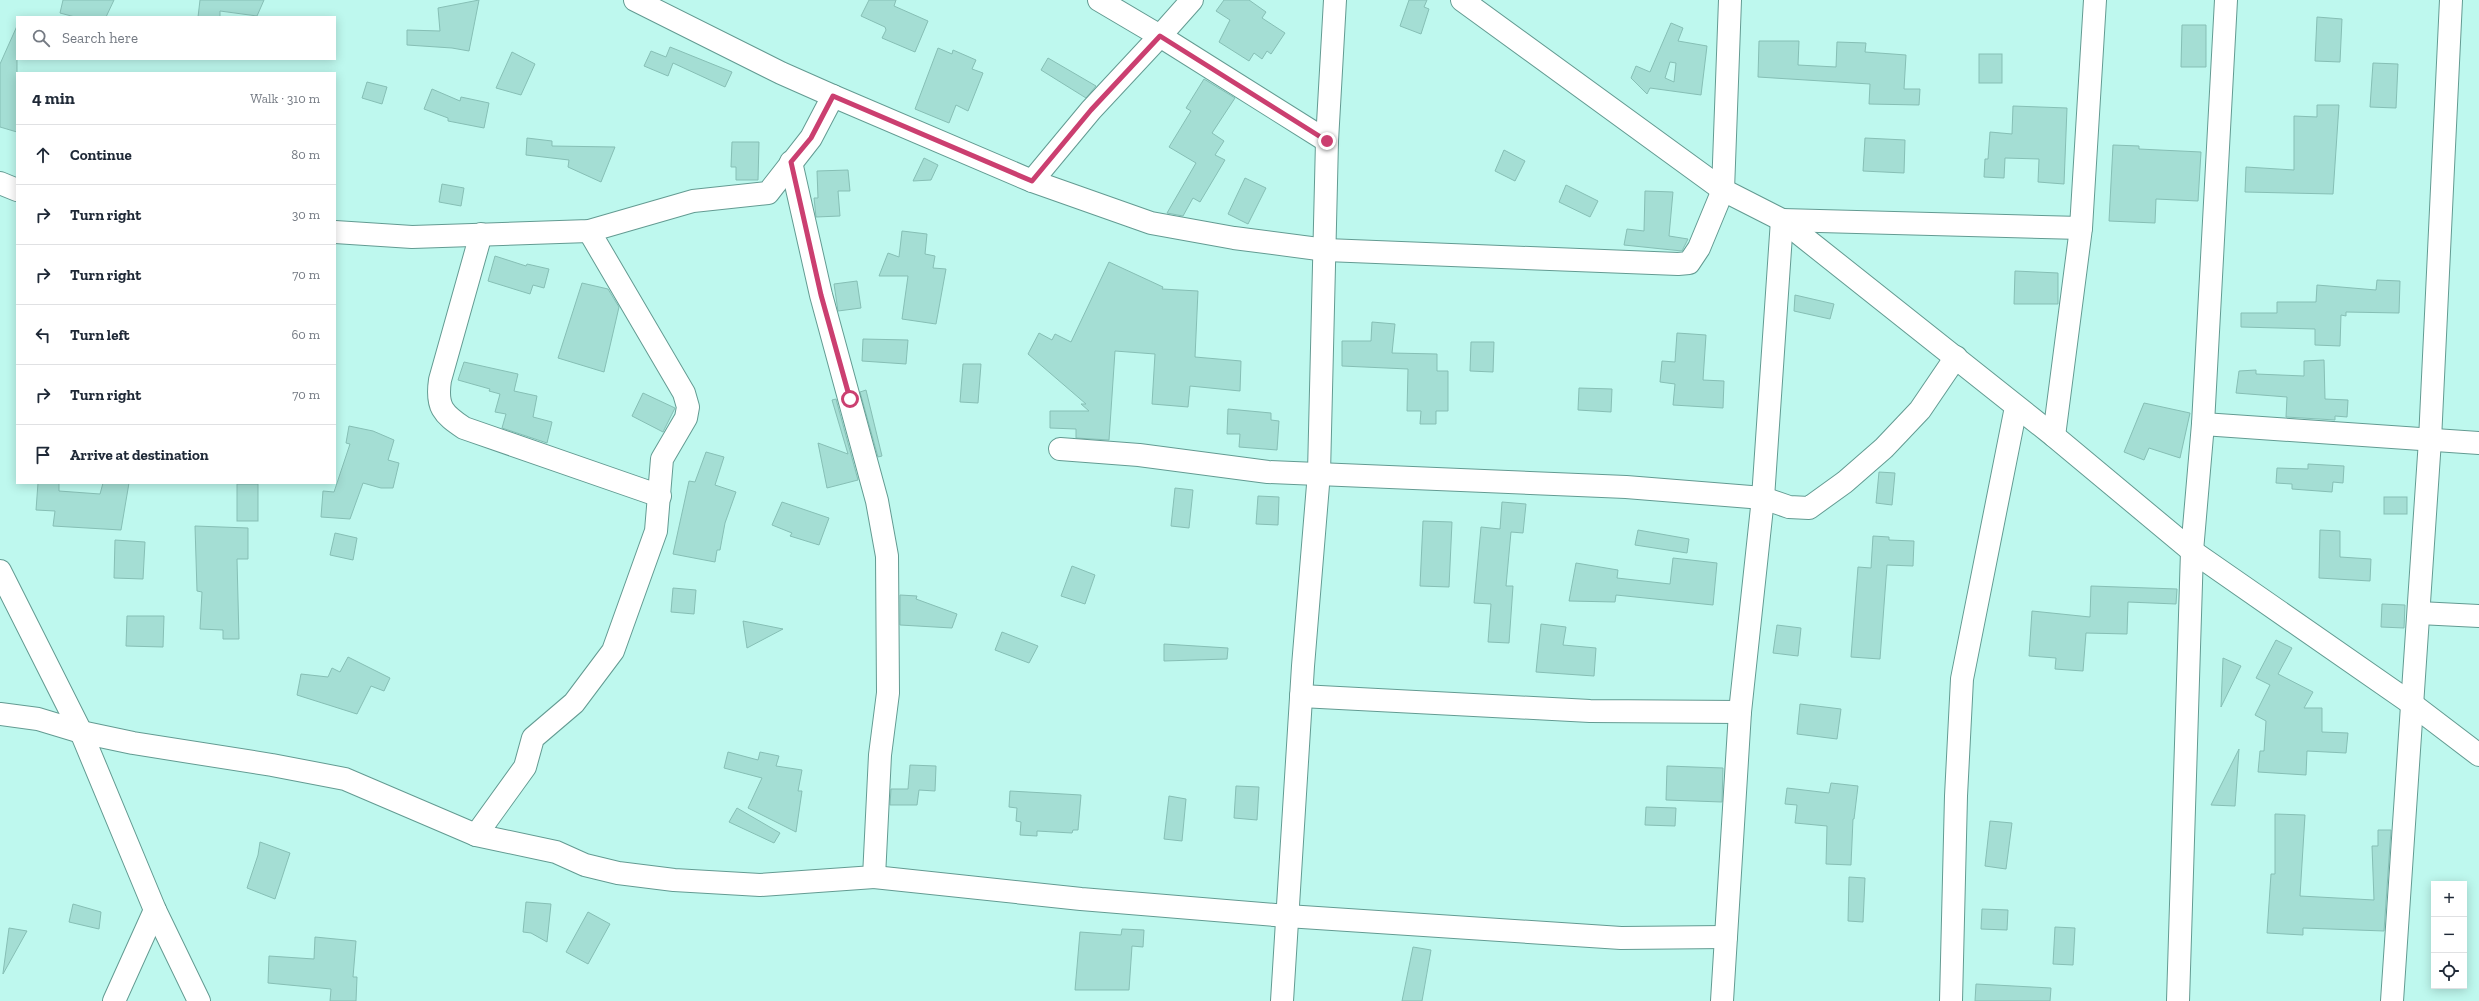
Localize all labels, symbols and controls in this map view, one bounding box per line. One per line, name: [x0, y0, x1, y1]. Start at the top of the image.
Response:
search box: [16, 16, 336, 60]
icon: search: [30, 27, 52, 49]
text: Search here: [62, 29, 138, 47]
text: 4 min: [32, 88, 75, 108]
text: Walk · 310 m: [250, 91, 320, 106]
route end: [1318, 132, 1336, 150]
icon: ahead: [32, 144, 54, 166]
text: Continue: [70, 146, 132, 164]
text: 80 m: [291, 147, 320, 162]
icon: right: [32, 204, 54, 226]
text: Turn right: [70, 206, 141, 224]
text: 30 m: [292, 207, 320, 222]
icon: right: [32, 264, 54, 286]
text: Turn right: [70, 266, 141, 284]
text: 70 m: [292, 267, 320, 282]
icon: left: [32, 324, 54, 346]
text: Turn left: [70, 326, 130, 344]
text: 60 m: [291, 327, 320, 342]
icon: right: [32, 384, 54, 406]
text: Turn right: [70, 386, 141, 404]
text: 70 m: [292, 387, 320, 402]
route start: [841, 390, 859, 408]
icon: arrive: [32, 444, 54, 466]
text: Arrive at destination: [70, 446, 209, 464]
map controls: [2431, 881, 2467, 989]
button: +: [2431, 881, 2467, 917]
button: −: [2431, 917, 2467, 953]
button: locate: [2431, 953, 2467, 989]

